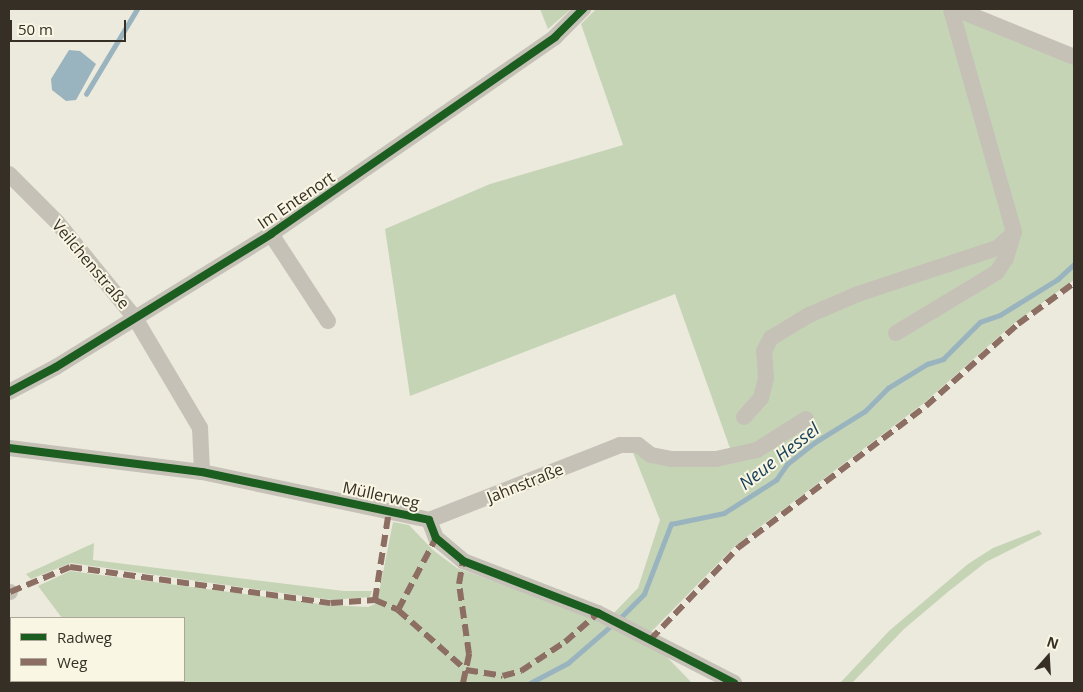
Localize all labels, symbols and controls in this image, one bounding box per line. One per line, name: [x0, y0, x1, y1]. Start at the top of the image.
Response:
scale bar: [12, 10, 129, 42]
text: 50 m: [18, 19, 53, 39]
street label: Im Entenort: [254, 167, 338, 233]
street label: Veilchenstraße: [48, 215, 134, 313]
water label: Neue Hessel: [735, 418, 823, 494]
street label: Jahnstraße: [484, 459, 566, 507]
street label: Müllerweg: [341, 478, 421, 512]
legend: [10, 617, 185, 682]
text: Radweg: [57, 627, 112, 647]
north arrow: [1023, 632, 1073, 682]
text: N: [1045, 632, 1062, 653]
text: Weg: [57, 652, 87, 672]

